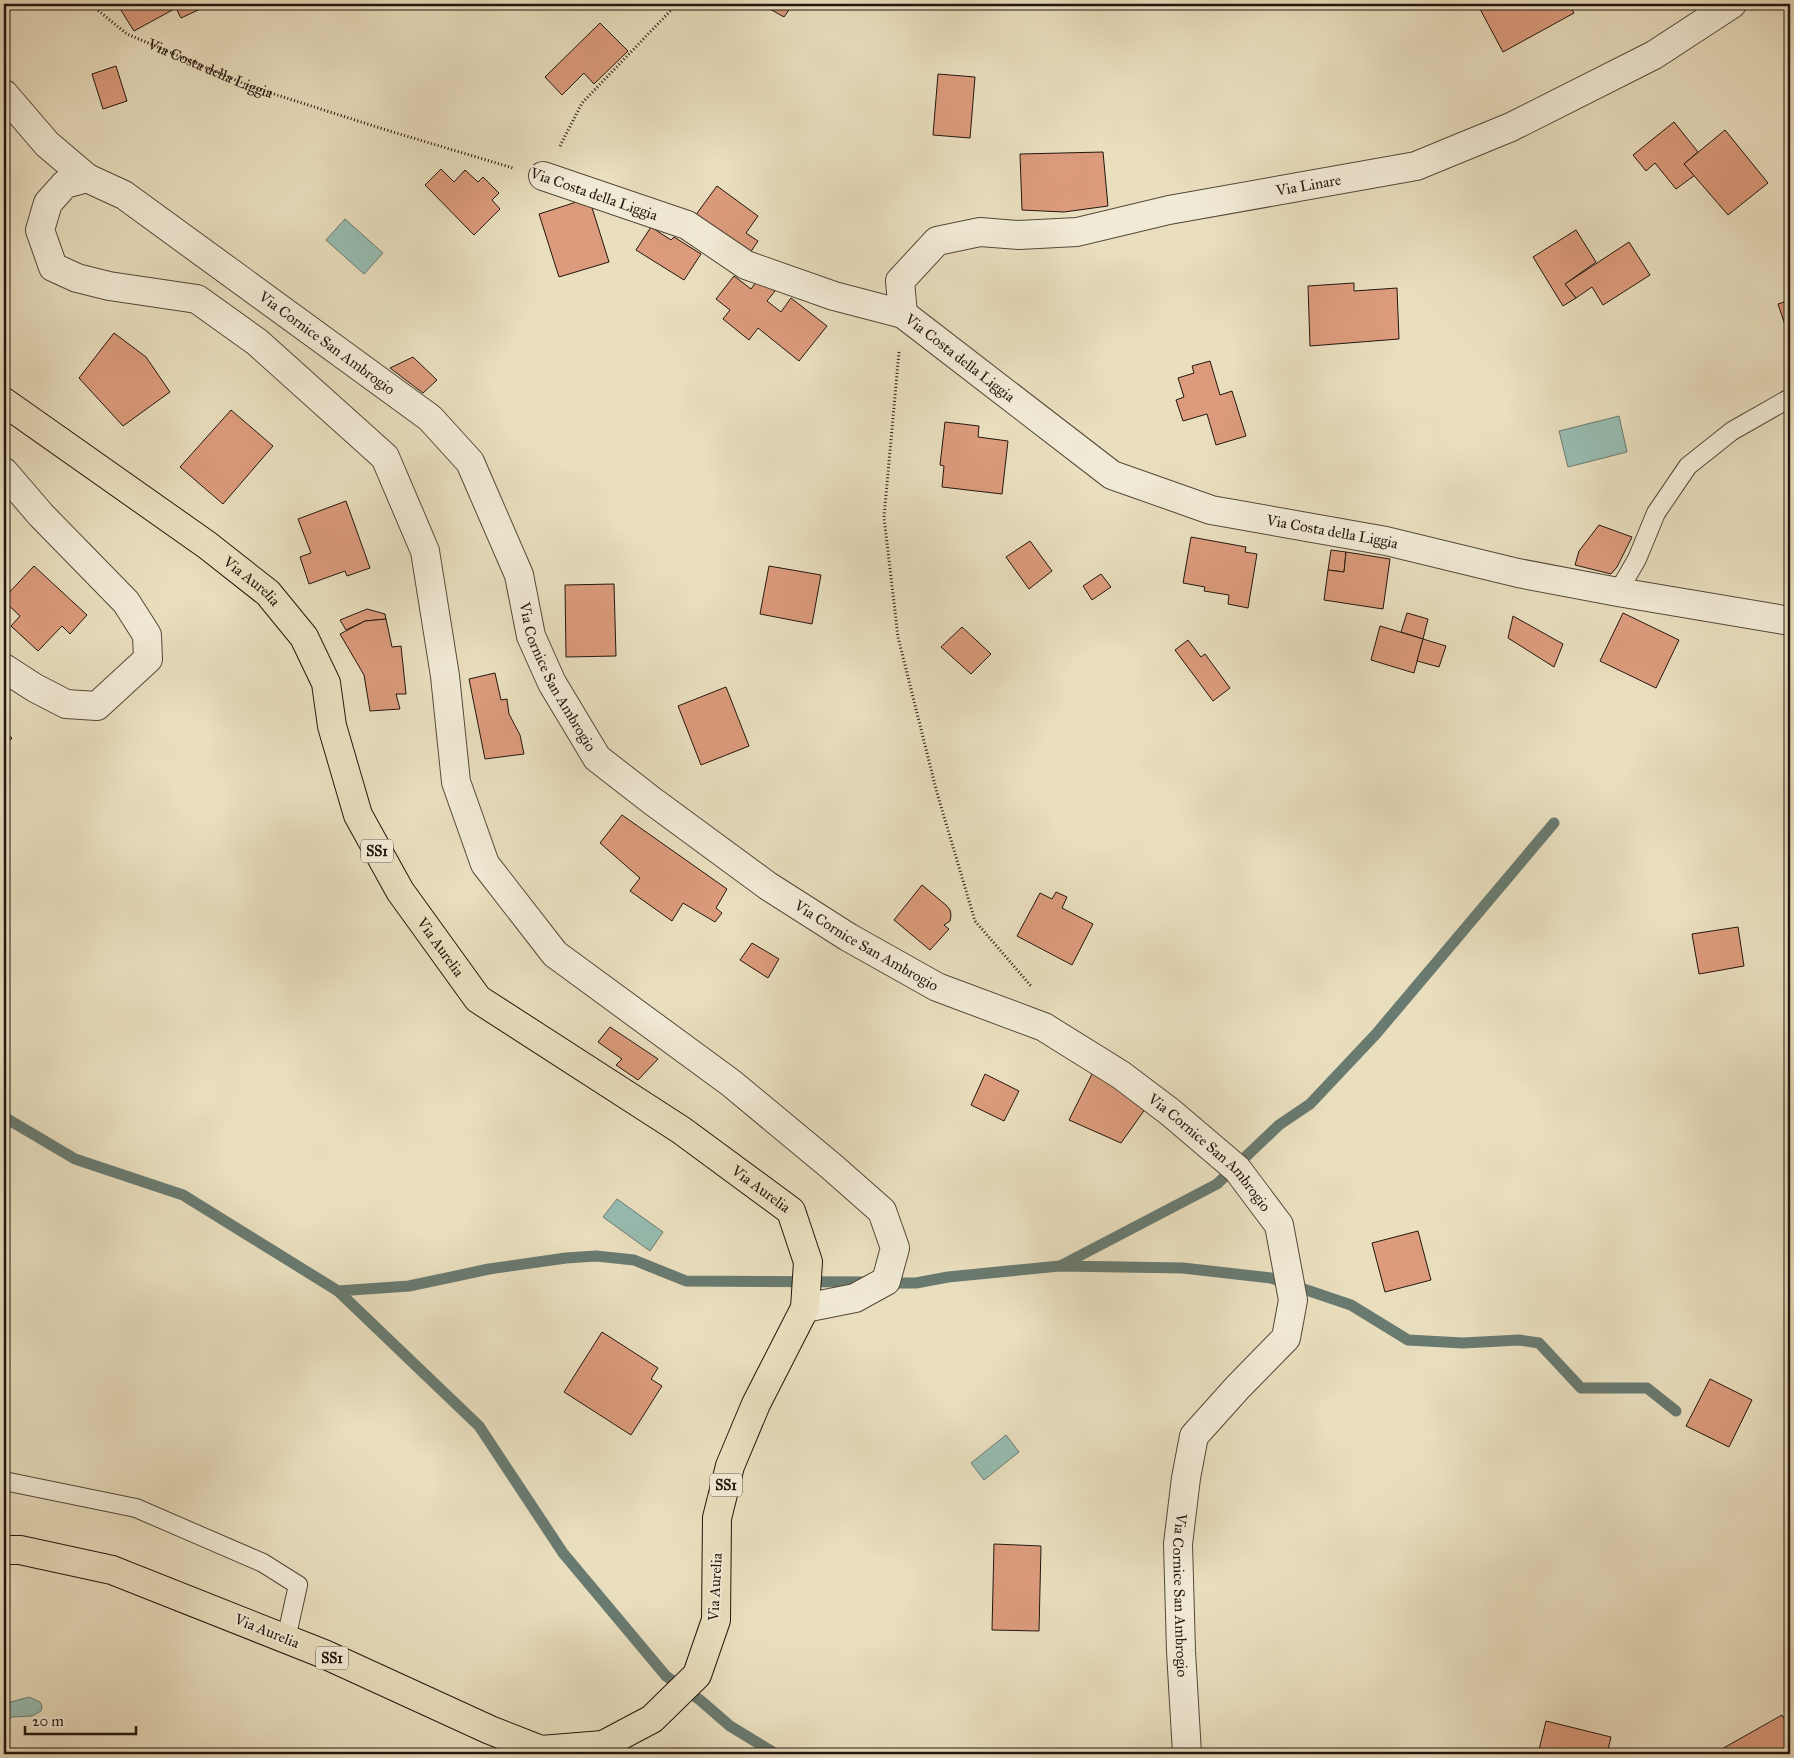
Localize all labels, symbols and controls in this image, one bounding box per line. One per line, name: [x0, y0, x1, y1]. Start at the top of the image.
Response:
street label: Via Costa della Liggia: [144, 35, 276, 102]
street label: Via Costa della Liggia: [527, 163, 661, 224]
street label: Via Linare: [1274, 171, 1342, 200]
street label: Via Cornice San Ambrogio: [255, 287, 399, 399]
street label: Via Costa della Liggia: [901, 309, 1019, 406]
street label: Via Costa della Liggia: [1264, 511, 1401, 553]
street label: Via Aurelia: [219, 552, 284, 610]
street label: Via Cornice San Ambrogio: [515, 600, 600, 755]
road number: SS1: [361, 839, 393, 862]
street label: Via Cornice San Ambrogio: [790, 896, 942, 995]
street label: Via Aurelia: [413, 913, 468, 981]
street label: Via Cornice San Ambrogio: [1144, 1089, 1275, 1215]
street label: Via Aurelia: [727, 1161, 794, 1217]
road number: SS1: [710, 1474, 742, 1496]
street label: Via Cornice San Ambrogio: [1169, 1511, 1192, 1678]
street label: Via Aurelia: [704, 1552, 726, 1623]
street label: Via Aurelia: [231, 1609, 303, 1652]
road number: SS1: [316, 1646, 348, 1670]
scale bar: [25, 1703, 136, 1735]
text: 20 m: [32, 1712, 64, 1730]

